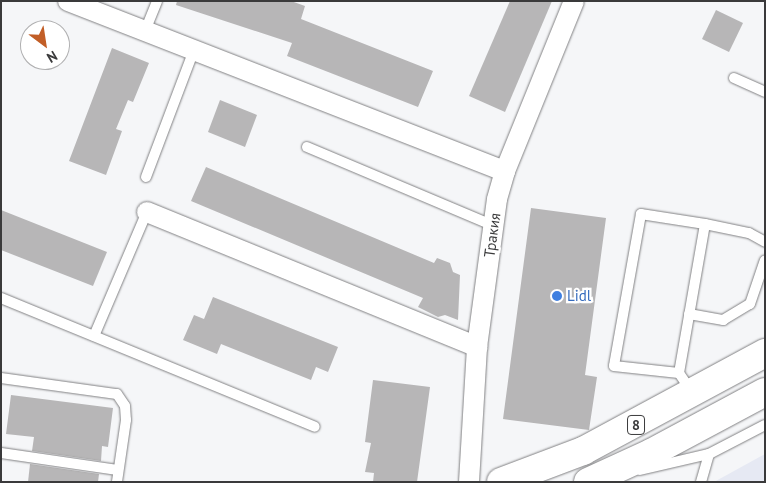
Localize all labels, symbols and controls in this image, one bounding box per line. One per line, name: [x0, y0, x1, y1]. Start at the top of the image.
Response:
north arrow: [20, 20, 70, 70]
text: N: [44, 47, 61, 67]
street label: Тракия: [480, 212, 504, 258]
place label: Lidl: [567, 287, 591, 305]
marker: Lidl: [551, 290, 563, 302]
road number: 8: [626, 414, 646, 436]

